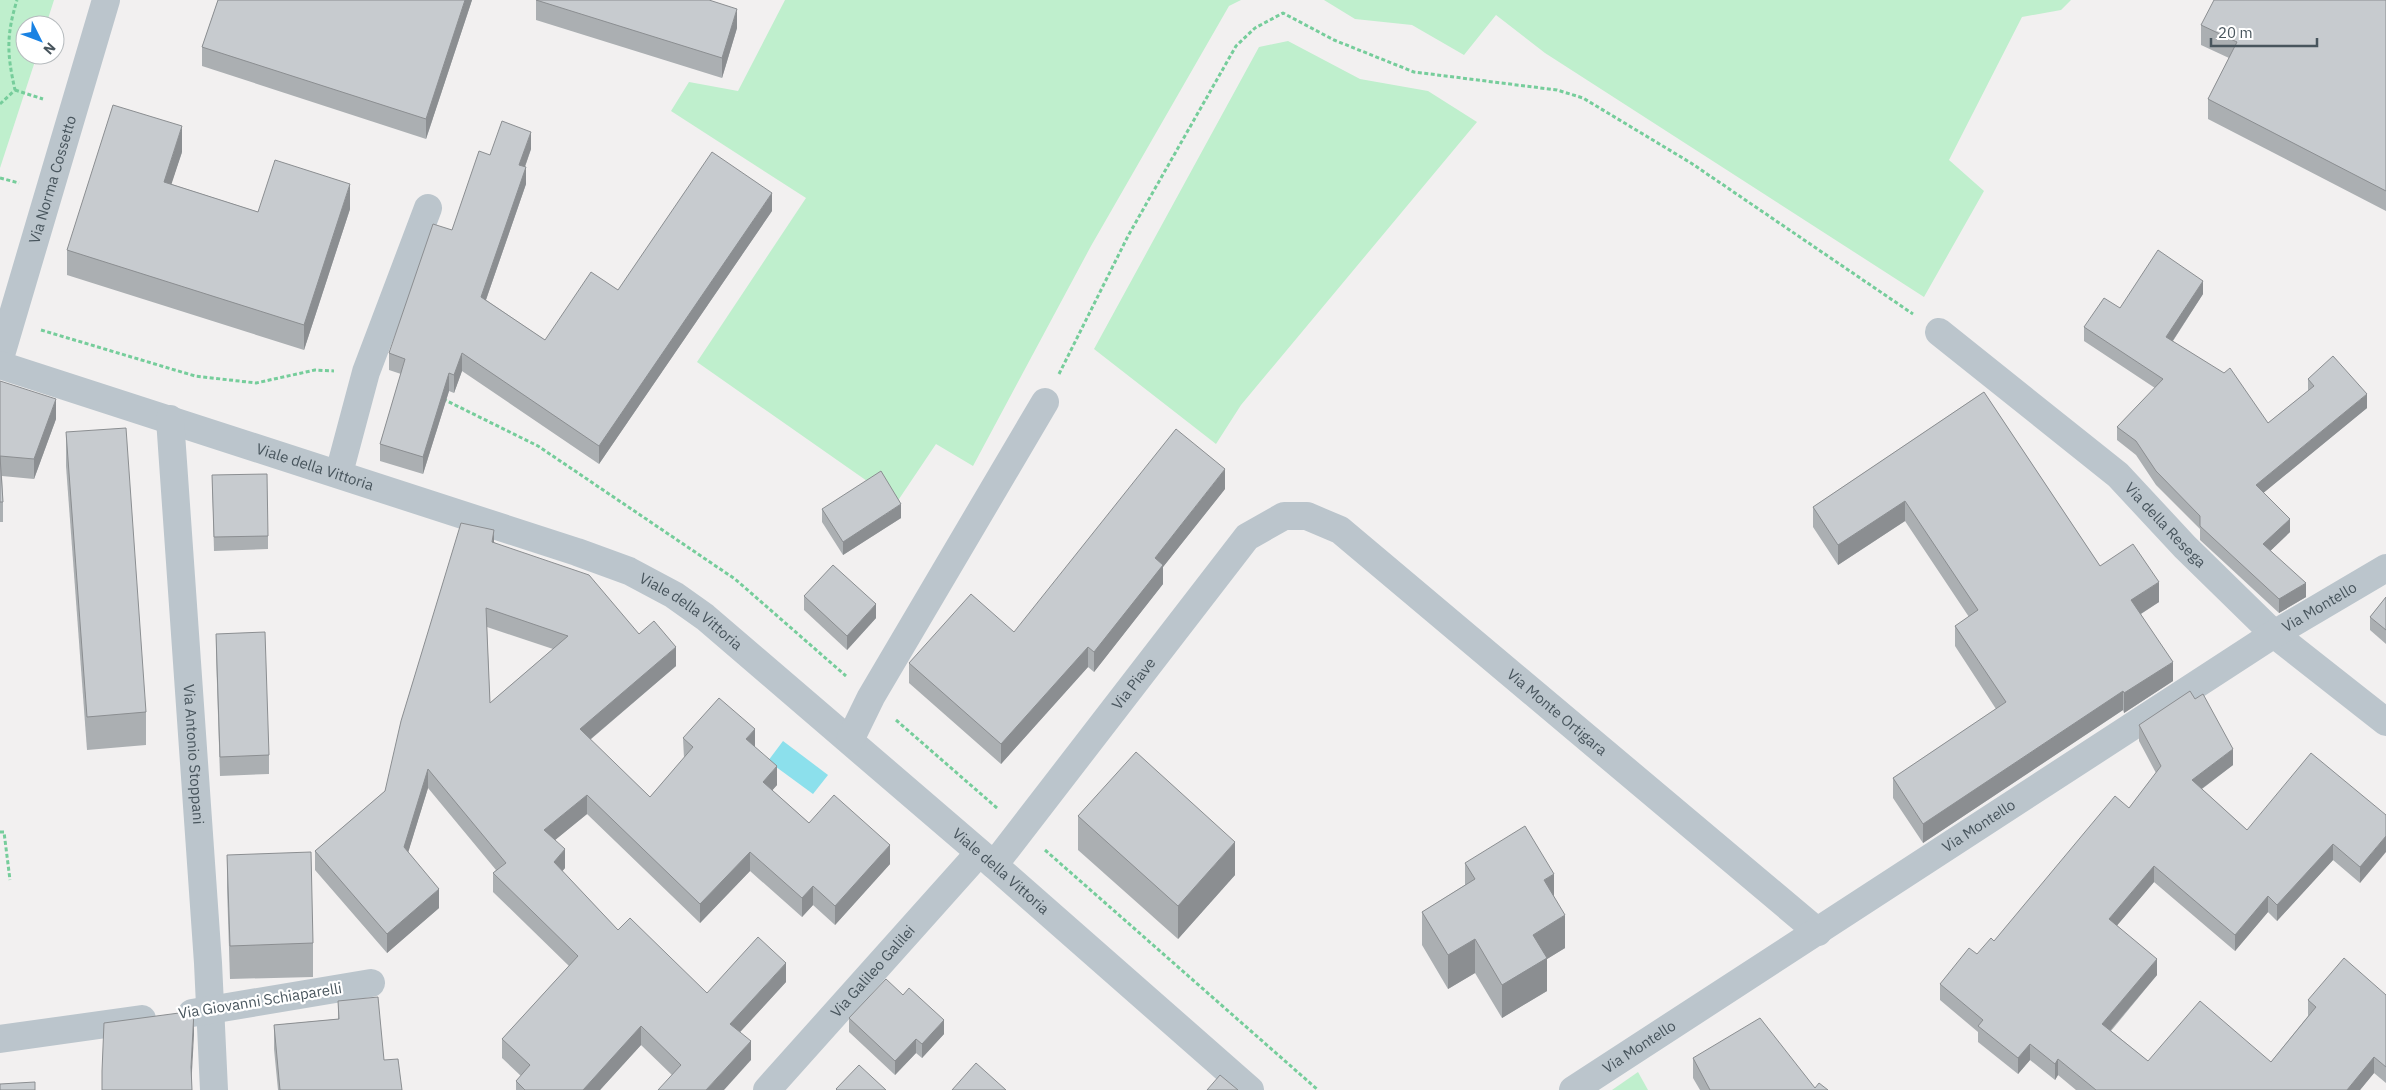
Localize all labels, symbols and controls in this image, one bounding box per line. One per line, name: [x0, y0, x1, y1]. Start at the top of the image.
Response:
north arrow: [15, 15, 65, 65]
scale bar: [2211, 15, 2317, 47]
text: 20 m: [2218, 23, 2253, 42]
text: N: [40, 39, 60, 58]
street label: Via Norma Cossetto: [24, 113, 80, 246]
street label: Viale della Vittoria: [254, 439, 376, 494]
street label: Via della Resega: [2121, 478, 2210, 571]
street label: Viale della Vittoria: [636, 568, 747, 654]
street label: Via Montello: [2278, 577, 2360, 636]
street label: Via Piave: [1107, 654, 1160, 713]
street label: Via Monte Ortigara: [1503, 664, 1611, 760]
street label: Via Antonio Stoppani: [180, 683, 208, 825]
street label: Via Montello: [1938, 795, 2019, 856]
street label: Viale della Vittoria: [949, 824, 1054, 918]
street label: Via Galileo Galilei: [826, 921, 919, 1021]
street label: Via Giovanni Schiaparelli: [177, 978, 343, 1023]
street label: Via Montello: [1599, 1016, 1679, 1077]

